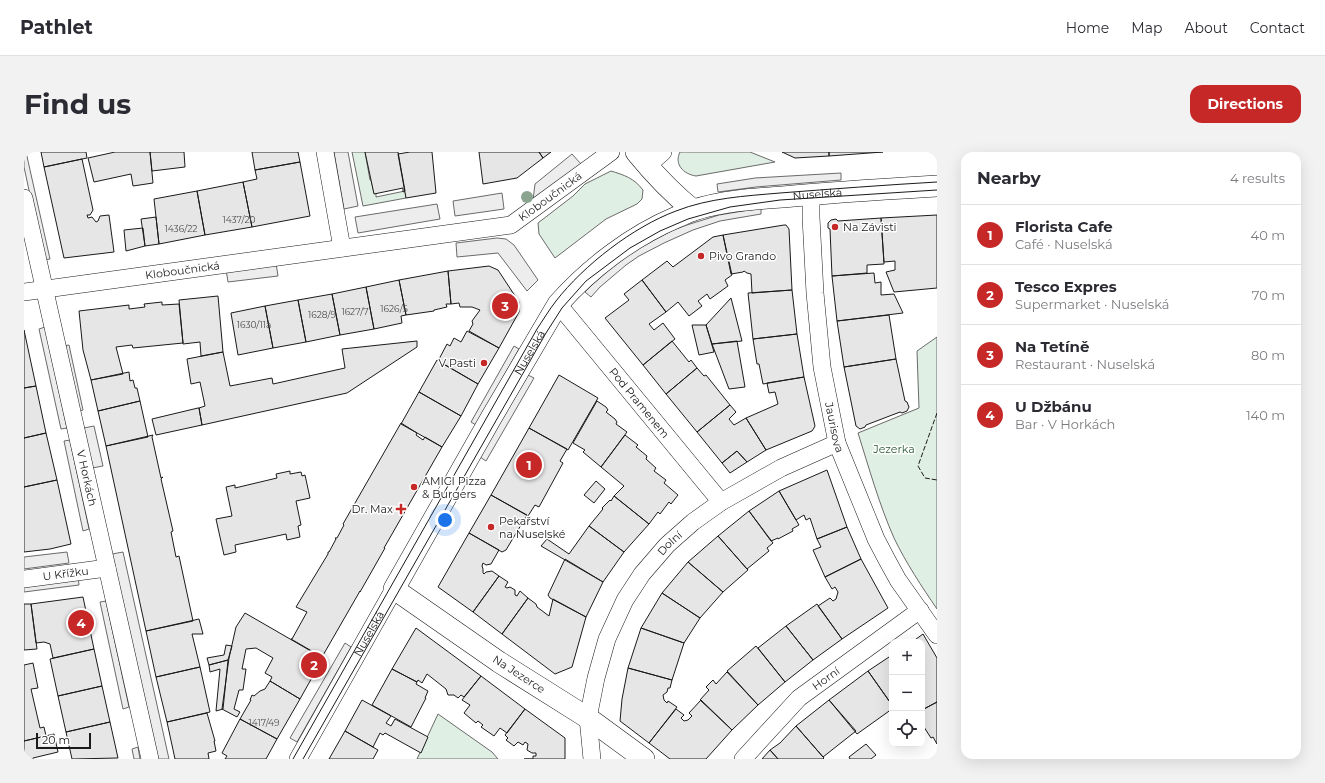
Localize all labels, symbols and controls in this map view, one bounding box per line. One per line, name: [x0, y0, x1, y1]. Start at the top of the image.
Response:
text: Pathlet: [20, 16, 93, 39]
text: Home: [1066, 19, 1109, 37]
text: Map: [1131, 19, 1162, 37]
text: About: [1184, 19, 1228, 37]
text: Contact: [1250, 19, 1305, 37]
button: Directions: [1190, 85, 1301, 123]
text: Find us: [24, 87, 131, 121]
text: Nearby: [977, 168, 1041, 188]
street label: Kloboučnická: [516, 169, 585, 224]
text: 4 results: [1230, 170, 1285, 186]
street label: Nuselská: [792, 185, 843, 203]
house number: 1437/20: [222, 214, 256, 225]
text: Florista Cafe: [1015, 217, 1113, 236]
place label: Na Závisti: [843, 220, 897, 234]
marker: Na Závisti: [830, 222, 840, 232]
house number: 1436/22: [165, 223, 197, 234]
text: 1: [987, 227, 993, 243]
text: 40 m: [1251, 227, 1285, 243]
text: Café · Nuselská: [1015, 236, 1113, 252]
place label: Pivo Grando: [709, 249, 776, 263]
marker: Pivo Grando: [696, 251, 706, 261]
street label: Kloboučnická: [144, 258, 221, 282]
text: Tesco Expres: [1015, 277, 1117, 296]
text: 2: [986, 287, 994, 303]
text: 70 m: [1252, 287, 1285, 303]
pin: 3: [492, 291, 518, 321]
text: Supermarket · Nuselská: [1015, 296, 1169, 312]
house number: 1626/5: [380, 303, 408, 314]
house number: 1627/7: [341, 306, 369, 317]
house number: 1628/9: [308, 309, 337, 320]
house number: 1630/11a: [237, 319, 271, 330]
street label: Nuselská: [511, 328, 548, 377]
text: Na Tetíně: [1015, 337, 1089, 356]
text: 3: [986, 347, 994, 363]
text: 80 m: [1251, 347, 1285, 363]
place label: V Pasti: [438, 356, 476, 370]
text: Restaurant · Nuselská: [1015, 356, 1155, 372]
marker: V Pasti: [479, 358, 489, 368]
street label: Pod Pramenem: [606, 365, 672, 441]
text: U Džbánu: [1015, 397, 1092, 416]
street label: Jaurisova: [822, 400, 847, 455]
text: 4: [986, 407, 994, 423]
text: 140 m: [1246, 407, 1285, 423]
text: Bar · V Horkách: [1015, 416, 1115, 432]
park label: Jezerka: [872, 442, 915, 456]
street label: V Horkách: [74, 449, 100, 508]
pin: 1: [516, 450, 542, 480]
place label: AMICI Pizza & Burgers: [422, 474, 486, 501]
marker: AMICI Pizza & Burgers: [409, 482, 419, 492]
place label: Dr. Max: [352, 502, 393, 516]
marker: Dr. Max: [396, 504, 406, 514]
your location: [435, 510, 455, 530]
place label: Pekařství na Nuselské: [499, 514, 566, 541]
marker: Pekařství na Nuselské: [486, 522, 496, 532]
street label: Dolní: [654, 527, 686, 558]
street label: U Křížku: [42, 564, 89, 583]
pin: 4: [68, 608, 94, 638]
street label: Nuselská: [350, 609, 387, 659]
map controls: [889, 639, 925, 747]
button: +: [889, 639, 925, 675]
pin: 2: [301, 650, 327, 680]
street label: Na Jezerce: [490, 652, 548, 696]
street label: Horní: [809, 663, 843, 693]
button: −: [889, 675, 925, 711]
button: locate: [889, 711, 925, 747]
house number: 1417/49: [249, 717, 280, 728]
scale bar: [36, 731, 91, 750]
text: 20 m: [42, 733, 70, 747]

